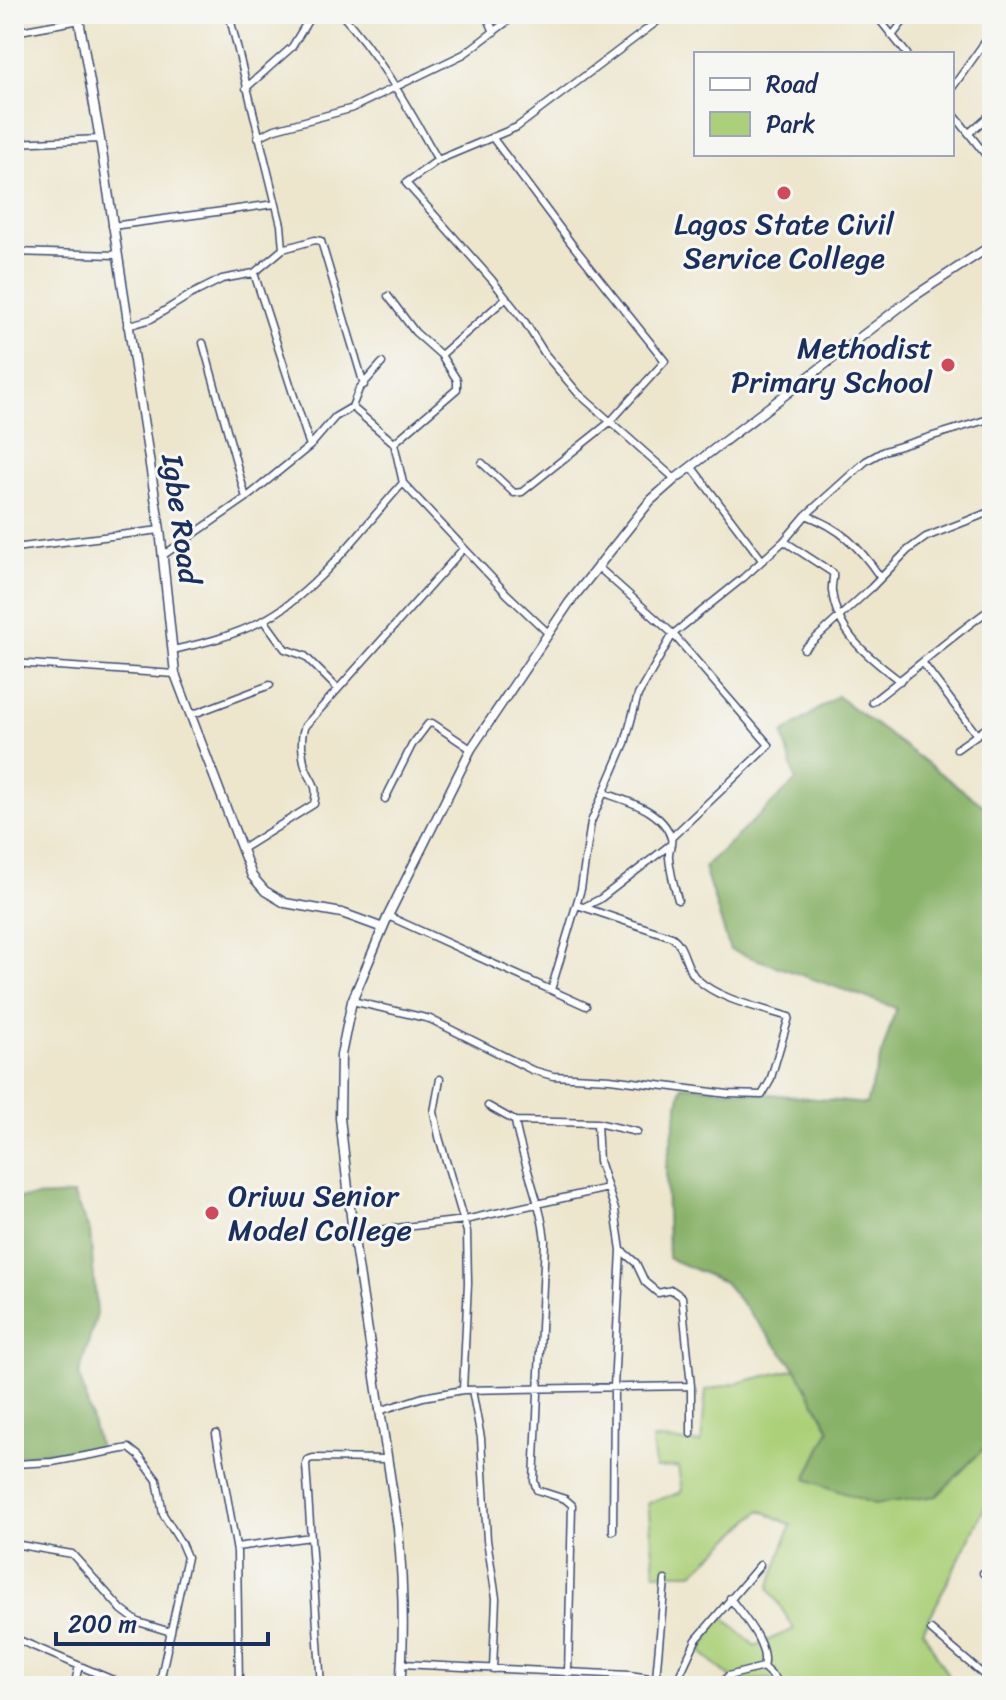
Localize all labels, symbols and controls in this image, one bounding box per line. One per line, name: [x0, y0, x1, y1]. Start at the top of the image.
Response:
legend: [694, 52, 954, 156]
text: Road: [766, 63, 820, 105]
text: Park: [766, 103, 815, 145]
marker: Lagos State Civil Service College: [775, 184, 793, 202]
place label: Lagos State Civil Service College: [674, 197, 895, 285]
place label: Methodist Primary School: [731, 321, 933, 409]
marker: Methodist Primary School: [939, 356, 957, 374]
street label: Igbe Road: [145, 450, 217, 590]
place label: Oriwu Senior Model College: [228, 1169, 412, 1257]
marker: Oriwu Senior Model College: [203, 1204, 221, 1222]
scale bar: [56, 1596, 268, 1646]
text: 200 m: [68, 1603, 137, 1645]

